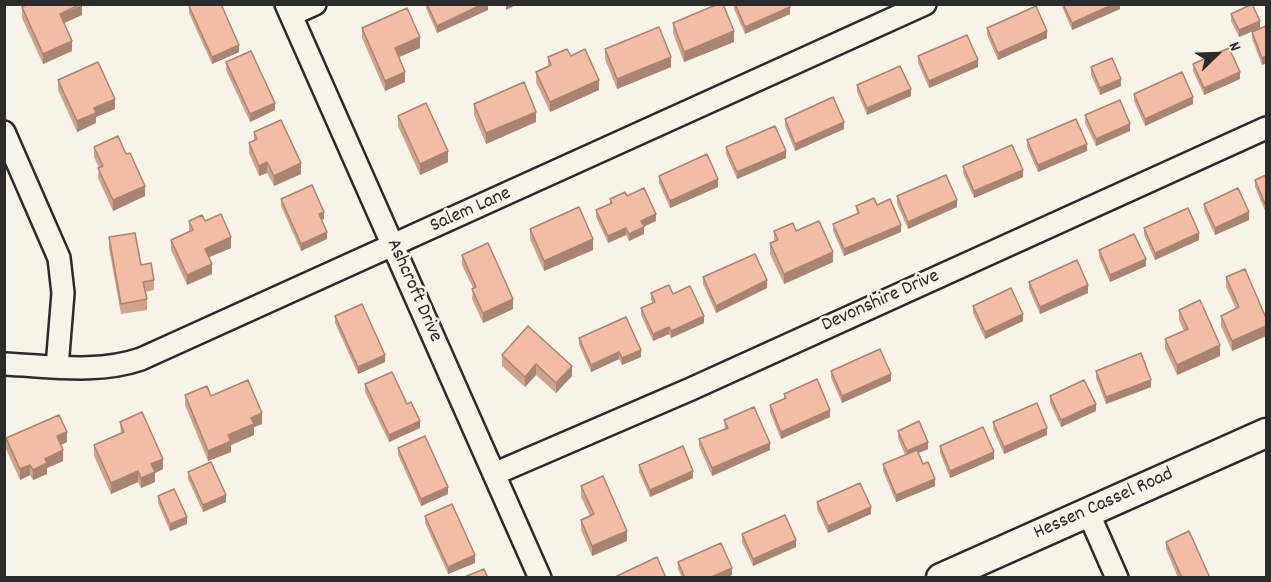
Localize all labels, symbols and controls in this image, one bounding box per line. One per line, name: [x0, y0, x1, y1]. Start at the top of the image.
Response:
north arrow: [1187, 24, 1247, 84]
text: N: [1222, 39, 1246, 55]
street label: Salem Lane: [427, 183, 515, 239]
street label: Ashcroft Drive: [380, 236, 446, 346]
street label: Devonshire Drive: [818, 265, 944, 339]
street label: Hessen Cassel Road: [1031, 464, 1177, 546]

